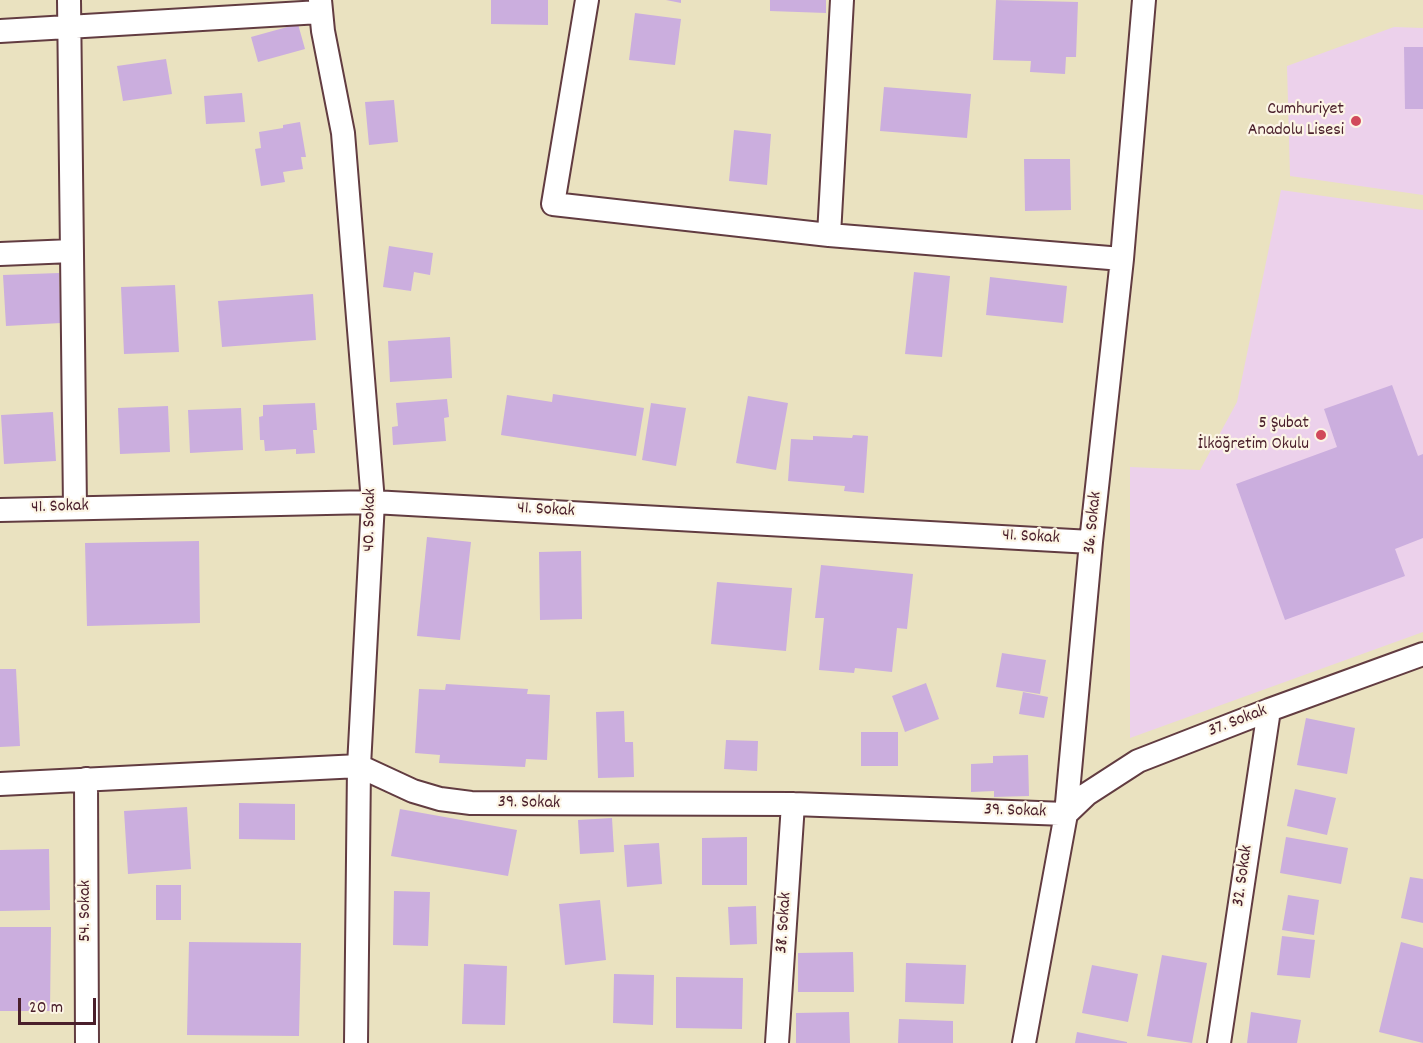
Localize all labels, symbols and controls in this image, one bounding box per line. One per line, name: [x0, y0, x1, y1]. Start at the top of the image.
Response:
place label: Cumhuriyet Anadolu Lisesi: [1248, 100, 1344, 142]
marker: Cumhuriyet Anadolu Lisesi: [1349, 114, 1363, 128]
place label: 5 Şubat İlköğretim Okulu: [1198, 414, 1309, 456]
marker: 5 Şubat İlköğretim Okulu: [1314, 428, 1328, 442]
street label: 40. Sokak: [360, 488, 382, 552]
street label: 36. Sokak: [1080, 491, 1108, 555]
street label: 41. Sokak: [31, 496, 89, 520]
street label: 41. Sokak: [517, 499, 575, 523]
street label: 41. Sokak: [1002, 526, 1060, 550]
street label: 37. Sokak: [1206, 701, 1270, 743]
street label: 39. Sokak: [498, 793, 560, 815]
street label: 39. Sokak: [983, 800, 1047, 824]
street label: 32. Sokak: [1229, 844, 1259, 908]
street label: 54. Sokak: [76, 880, 98, 942]
street label: 38. Sokak: [772, 892, 798, 954]
scale bar: [21, 986, 99, 1024]
text: 20 m: [29, 996, 63, 1021]

